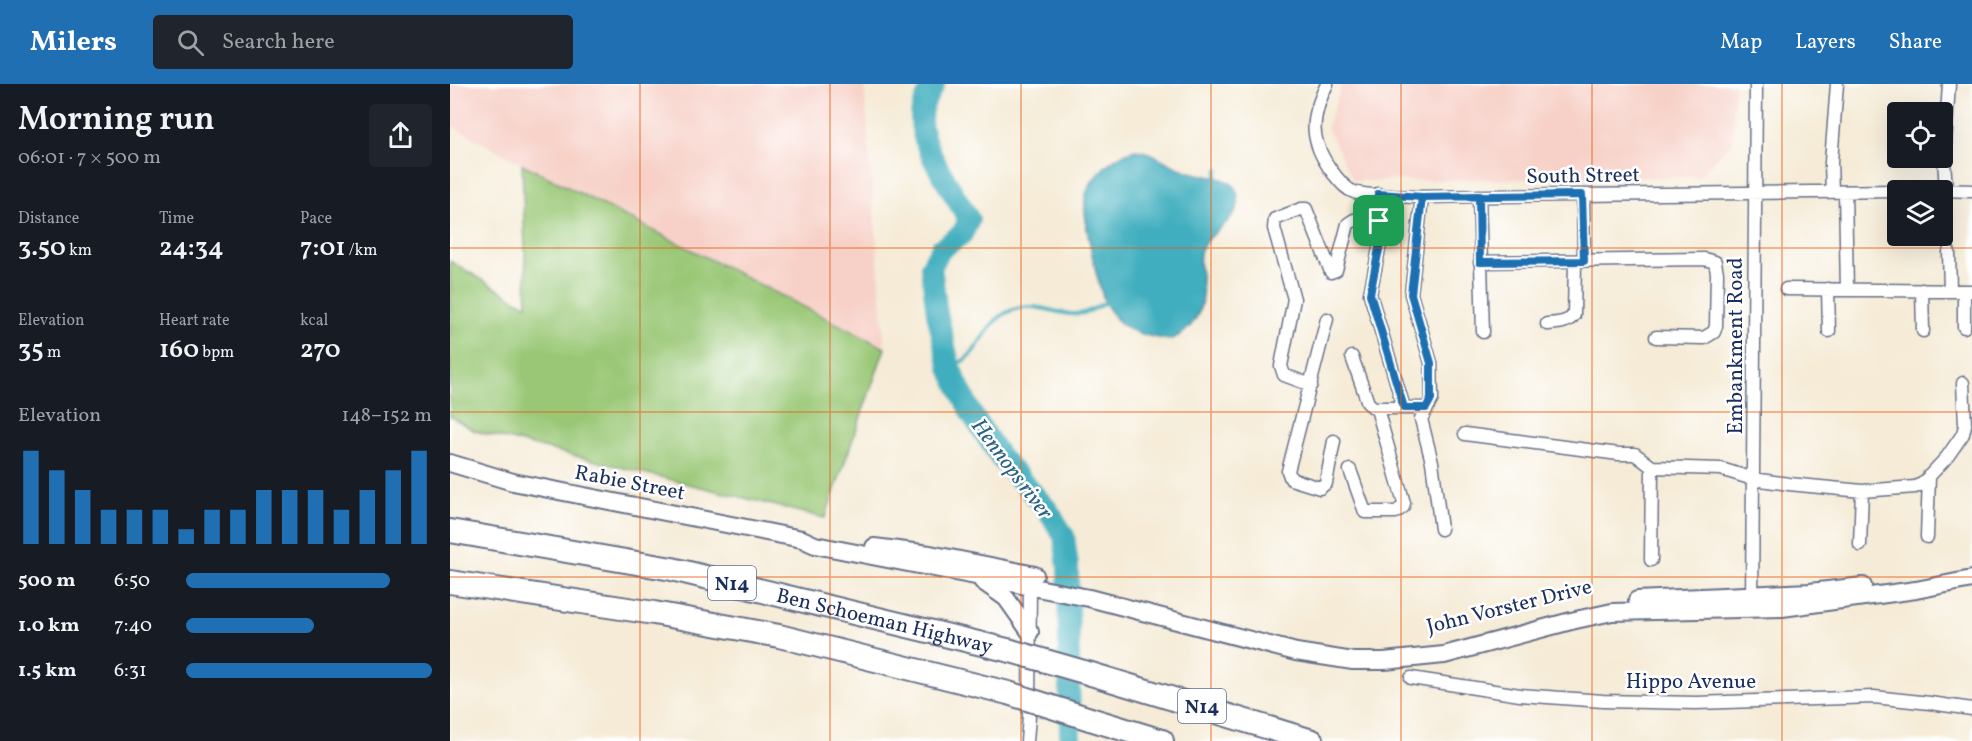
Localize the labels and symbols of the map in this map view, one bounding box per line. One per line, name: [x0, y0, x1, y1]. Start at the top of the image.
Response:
street label: South Street: [1526, 161, 1640, 192]
pin: [1353, 195, 1404, 246]
street label: Embankment Road: [1722, 257, 1751, 435]
water label: Hennops river: [963, 413, 1060, 527]
street label: Rabie Street: [572, 459, 687, 508]
road number: N14: [708, 566, 756, 600]
street label: John Vorster Drive: [1424, 573, 1595, 642]
street label: Ben Schoeman Highway: [773, 582, 996, 662]
street label: Hippo Avenue: [1626, 668, 1756, 697]
road number: N14: [1178, 689, 1226, 723]

